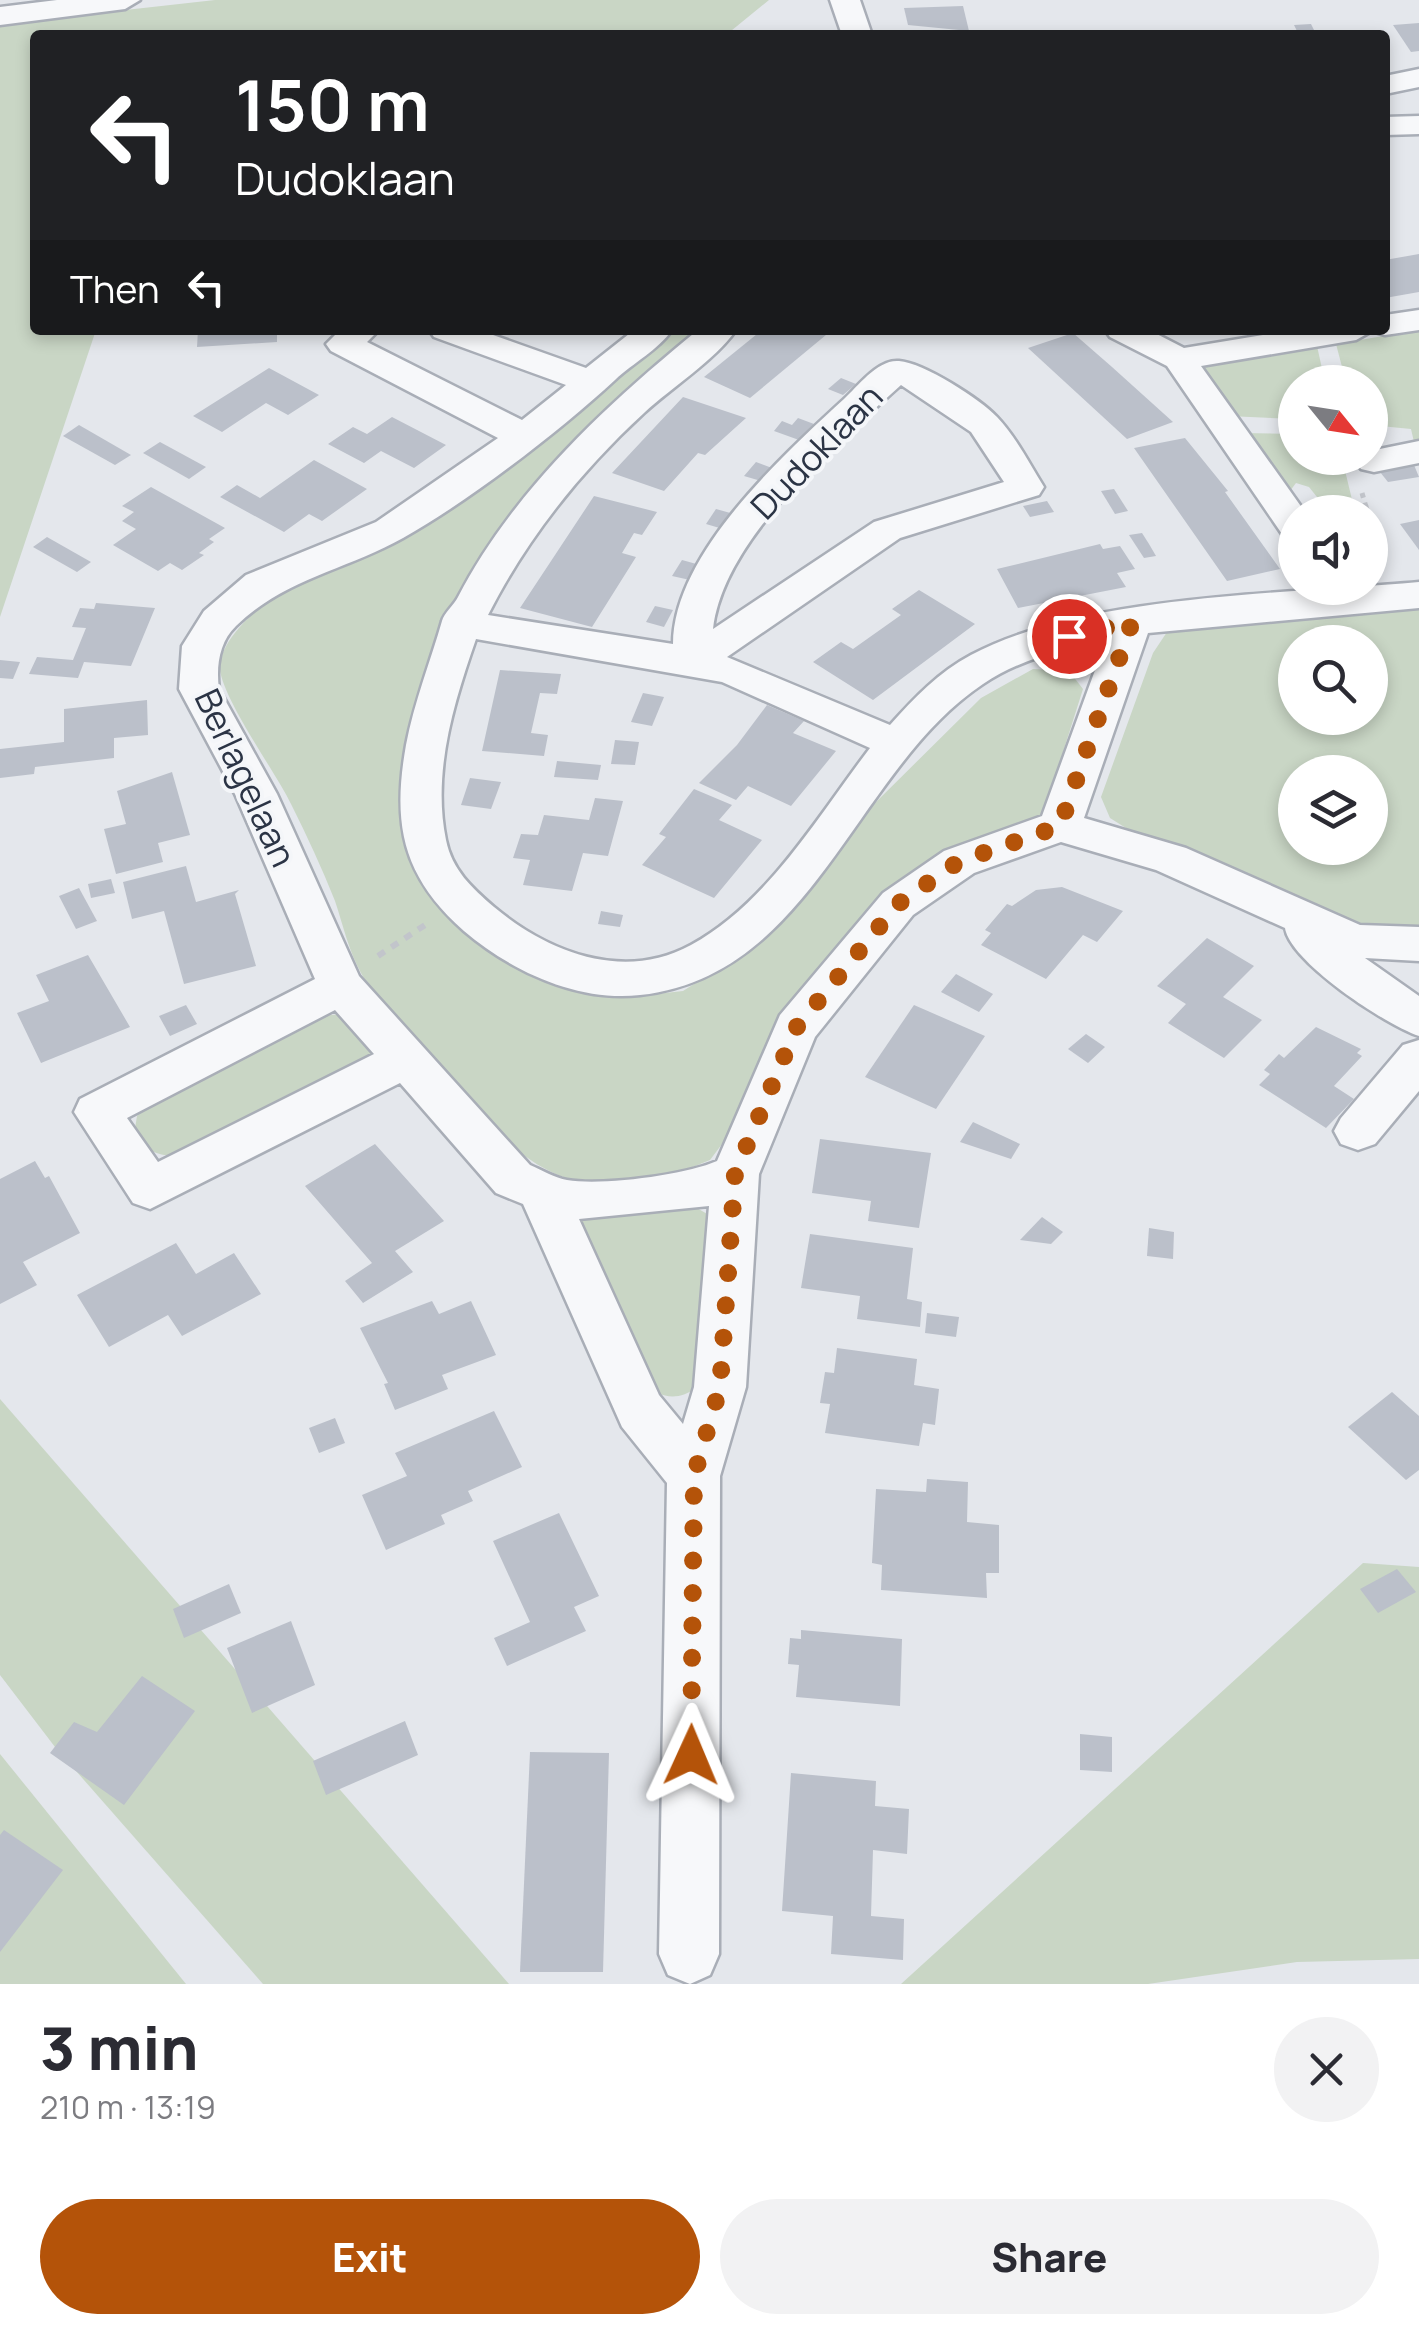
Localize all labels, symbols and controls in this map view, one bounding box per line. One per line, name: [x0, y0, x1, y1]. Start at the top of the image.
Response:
text: 150 m: [235, 56, 430, 152]
icon: left: [70, 70, 200, 200]
text: Dudoklaan: [235, 147, 455, 209]
icon: left: [179, 260, 234, 315]
text: Then: [70, 262, 159, 314]
north arrow: [1278, 365, 1388, 475]
map controls: [1278, 365, 1388, 865]
street label: Dudoklaan: [740, 373, 893, 529]
button: sound: [1278, 495, 1388, 605]
pin: [1027, 594, 1112, 679]
icon: arrive: [1042, 609, 1097, 664]
button: search: [1278, 625, 1388, 735]
street label: Berlagelaan: [184, 681, 308, 874]
button: layers: [1278, 755, 1388, 865]
position arrow: [639, 1703, 743, 1807]
text: 3 min: [40, 2006, 198, 2088]
button: close: [1274, 2017, 1379, 2122]
text: 210 m · 13:19: [40, 2085, 216, 2129]
button: Exit: [40, 2199, 700, 2314]
button: Share: [720, 2199, 1379, 2314]

